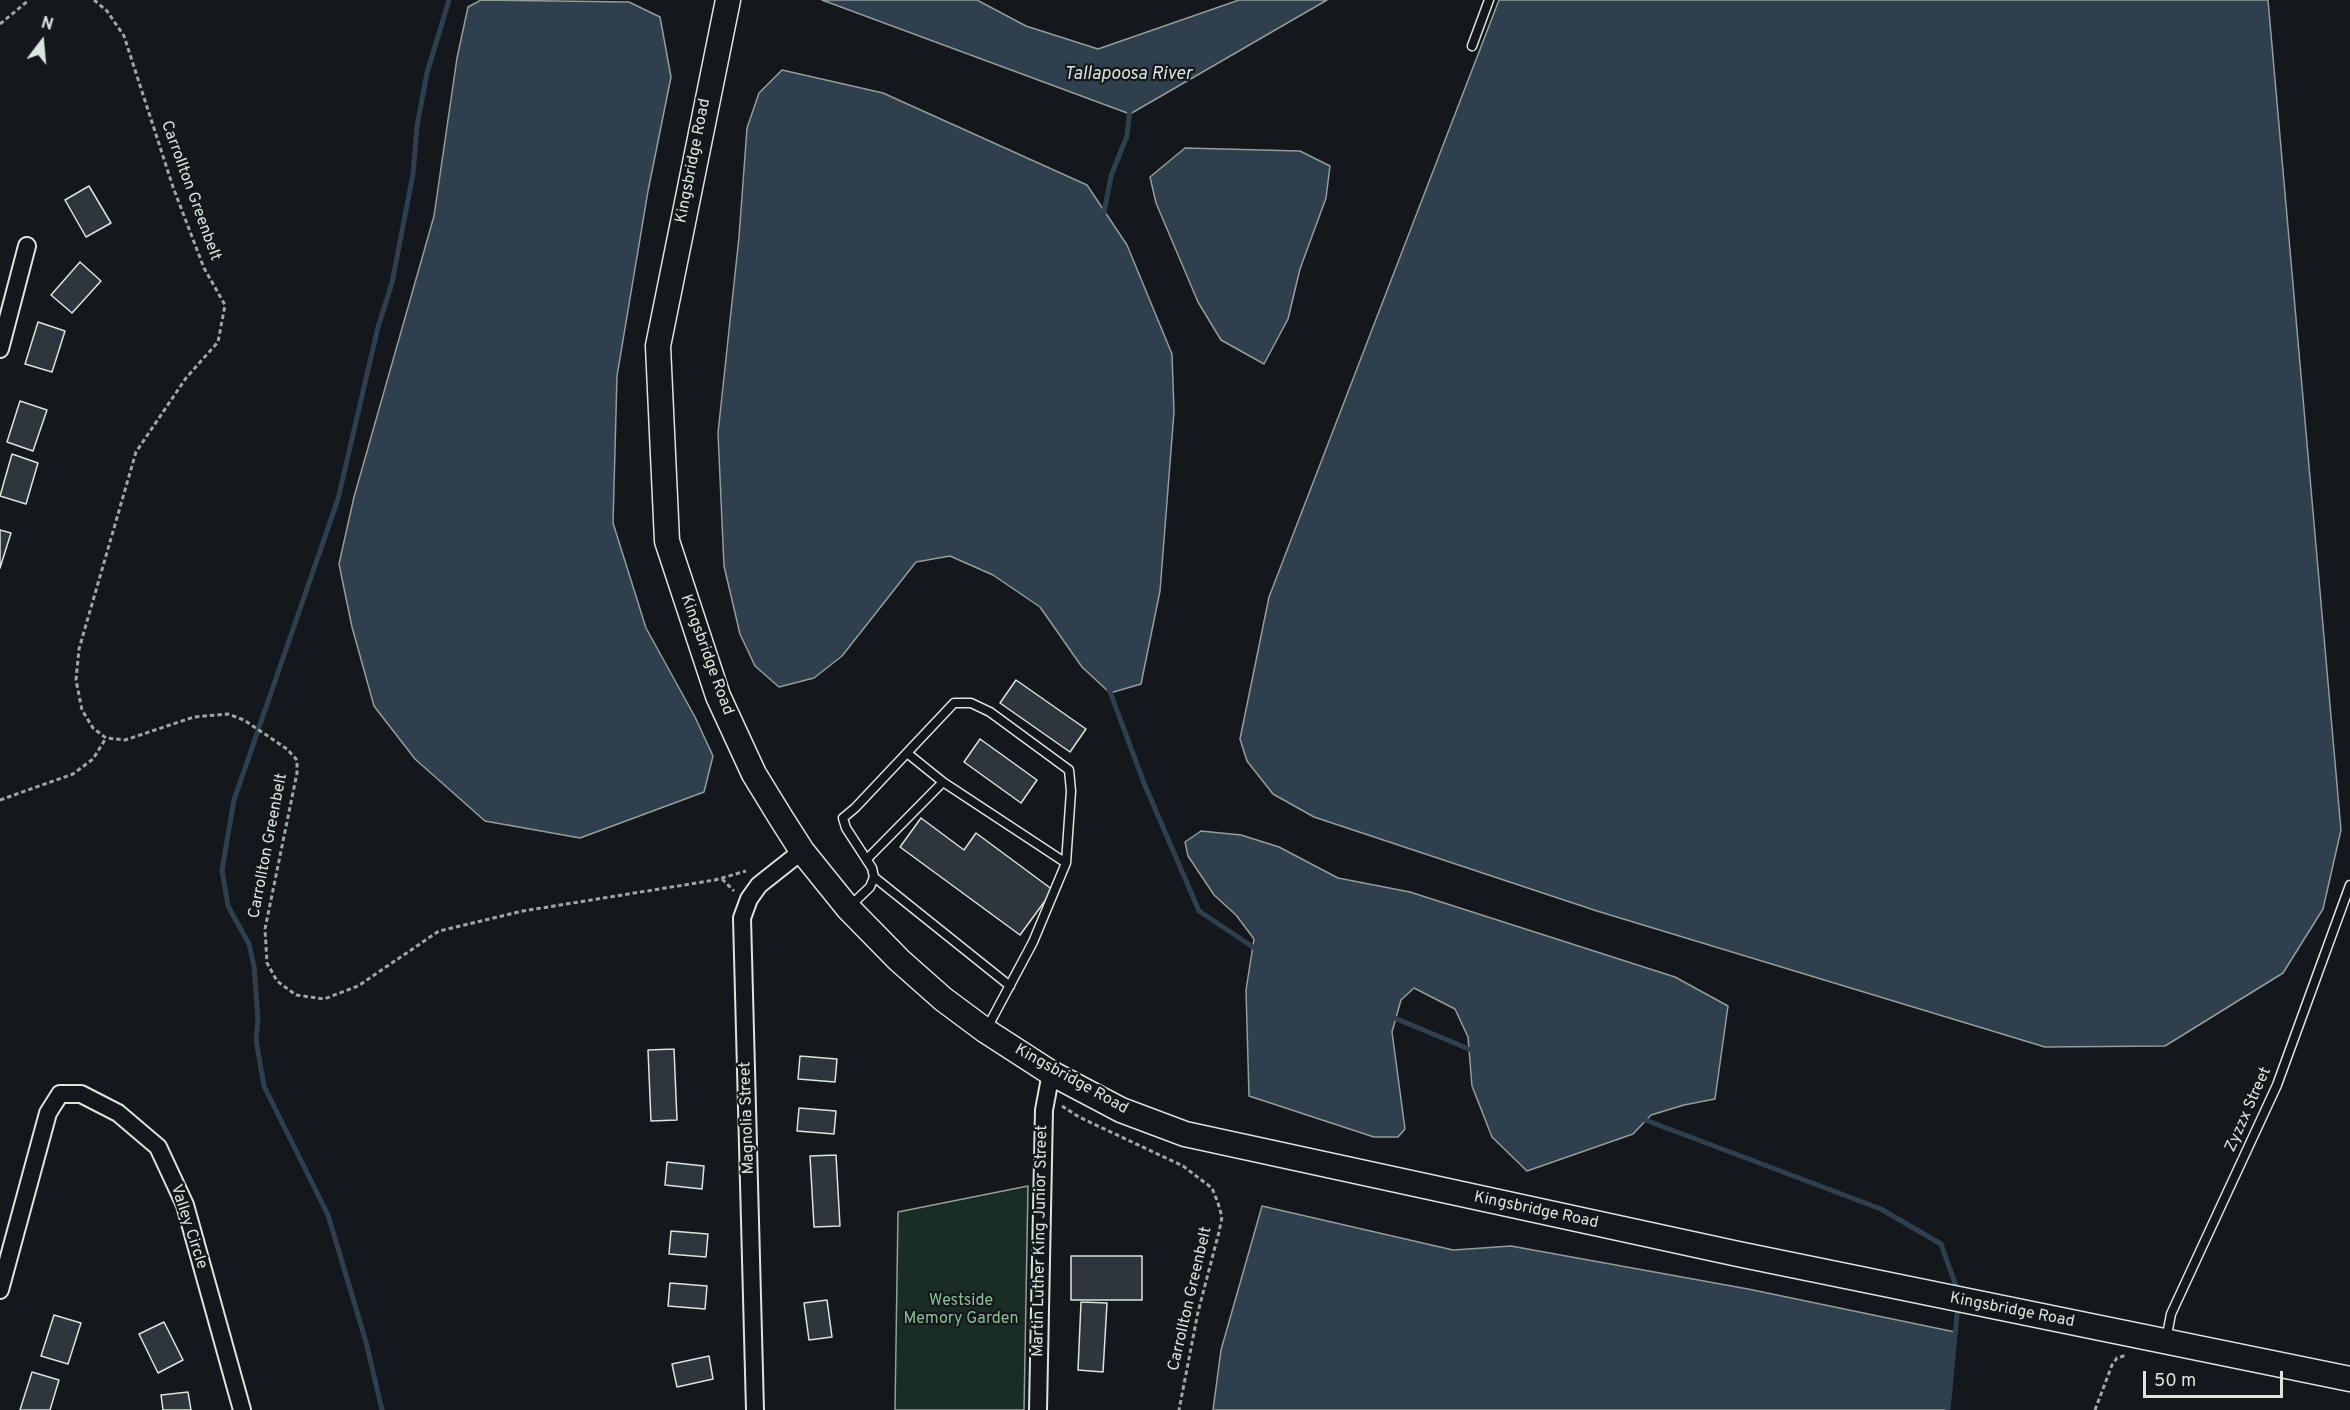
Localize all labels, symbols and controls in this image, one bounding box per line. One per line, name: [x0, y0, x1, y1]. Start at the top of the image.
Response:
north arrow: [12, 12, 72, 72]
text: N: [39, 13, 55, 36]
water label: Tallapoosa River: [1064, 64, 1192, 86]
street label: Kingsbridge Road: [672, 97, 716, 225]
street label: Carrollton Greenbelt: [156, 118, 224, 264]
street label: Kingsbridge Road: [675, 592, 737, 718]
street label: Carrollton Greenbelt: [246, 772, 292, 920]
street label: Kingsbridge Road: [1011, 1041, 1131, 1119]
street label: Magnolia Street: [736, 1061, 760, 1175]
street label: Zyzzx Street: [2222, 1065, 2276, 1155]
street label: Martin Luther King Junior Street: [1029, 1125, 1053, 1357]
street label: Valley Circle: [165, 1182, 211, 1272]
street label: Kingsbridge Road: [1472, 1188, 1600, 1234]
street label: Carrollton Greenbelt: [1165, 1225, 1217, 1373]
street label: Kingsbridge Road: [1948, 1289, 2076, 1333]
park label: Westside Memory Garden: [903, 1292, 1019, 1330]
scale bar: [2146, 1359, 2286, 1397]
text: 50 m: [2154, 1370, 2196, 1393]

